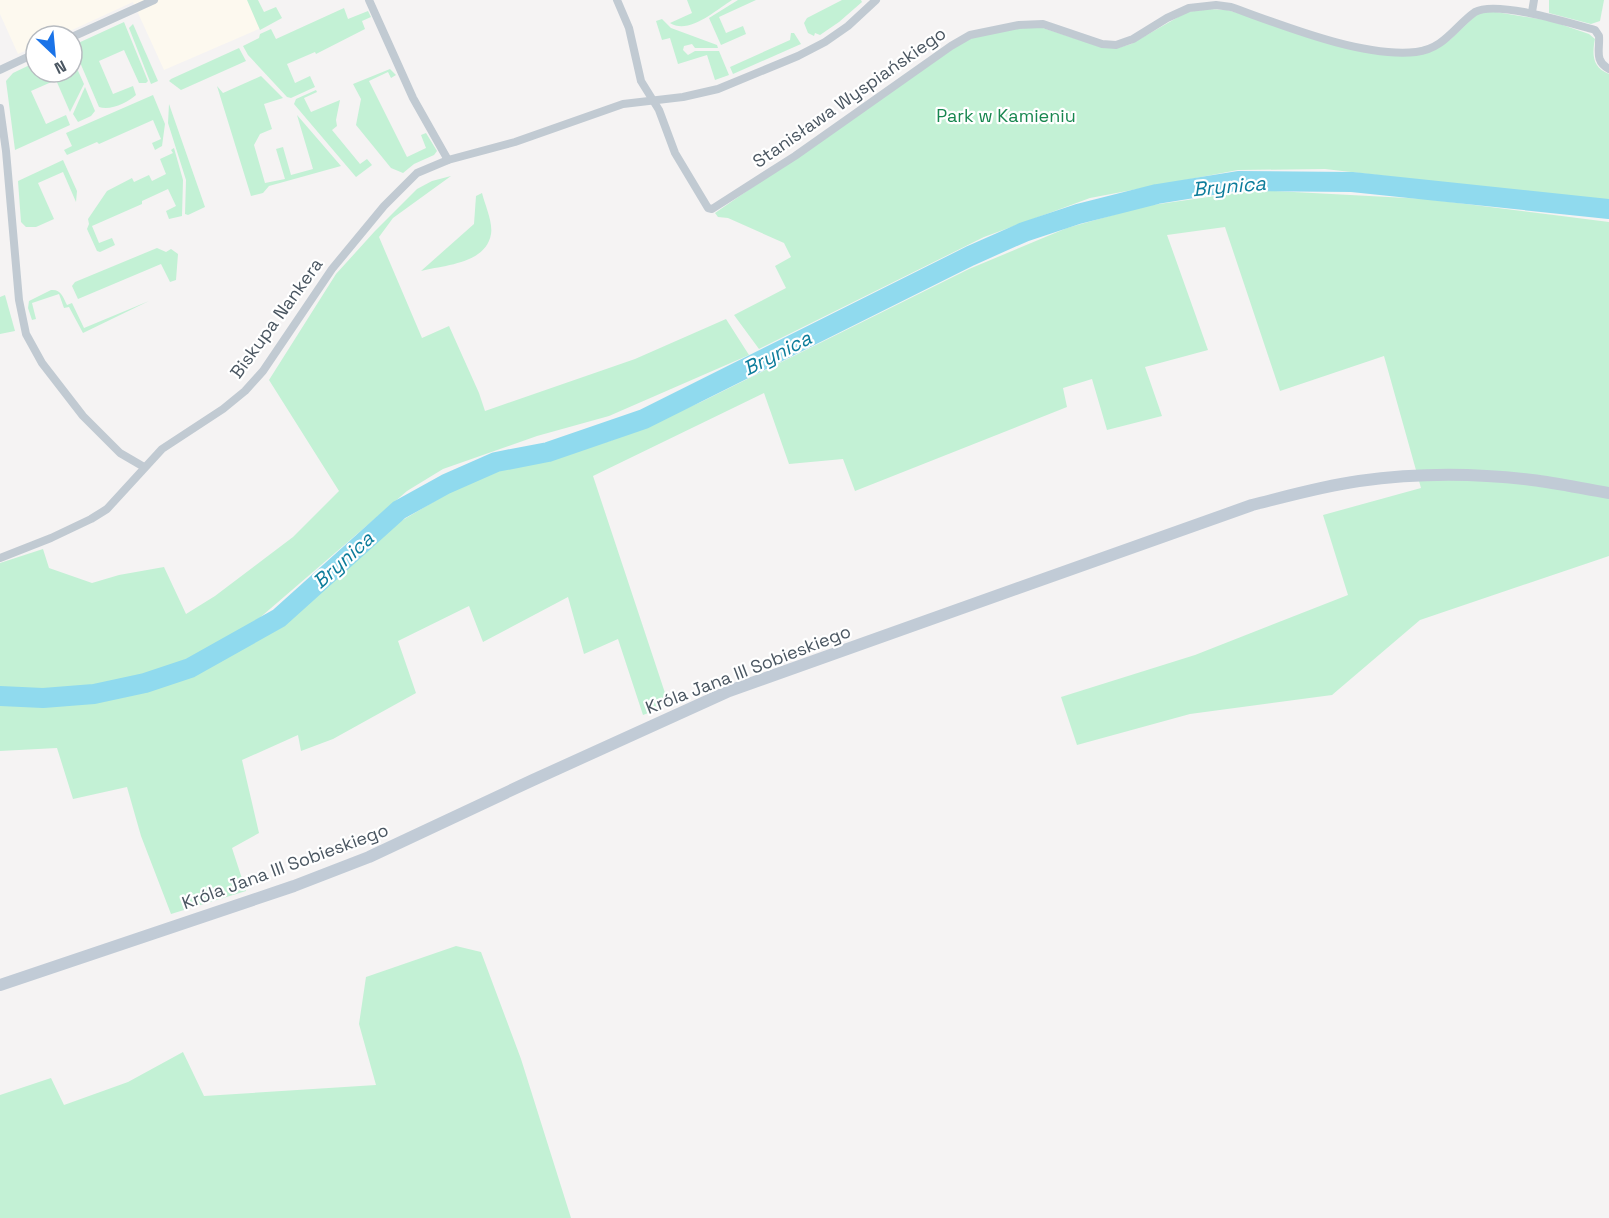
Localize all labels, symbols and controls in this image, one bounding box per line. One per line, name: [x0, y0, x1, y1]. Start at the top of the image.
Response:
street label: Stanisława Wyspiańskiego: [748, 21, 950, 173]
north arrow: [24, 24, 84, 84]
text: N: [51, 55, 70, 79]
park label: Park w Kamieniu: [936, 104, 1076, 127]
water label: Brynica: [1191, 170, 1267, 202]
street label: Biskupa Nankera: [225, 253, 327, 383]
water label: Brynica: [738, 324, 816, 381]
water label: Brynica: [307, 525, 379, 594]
street label: Króla Jana III Sobieskiego: [642, 619, 854, 719]
street label: Króla Jana III Sobieskiego: [179, 818, 391, 914]

